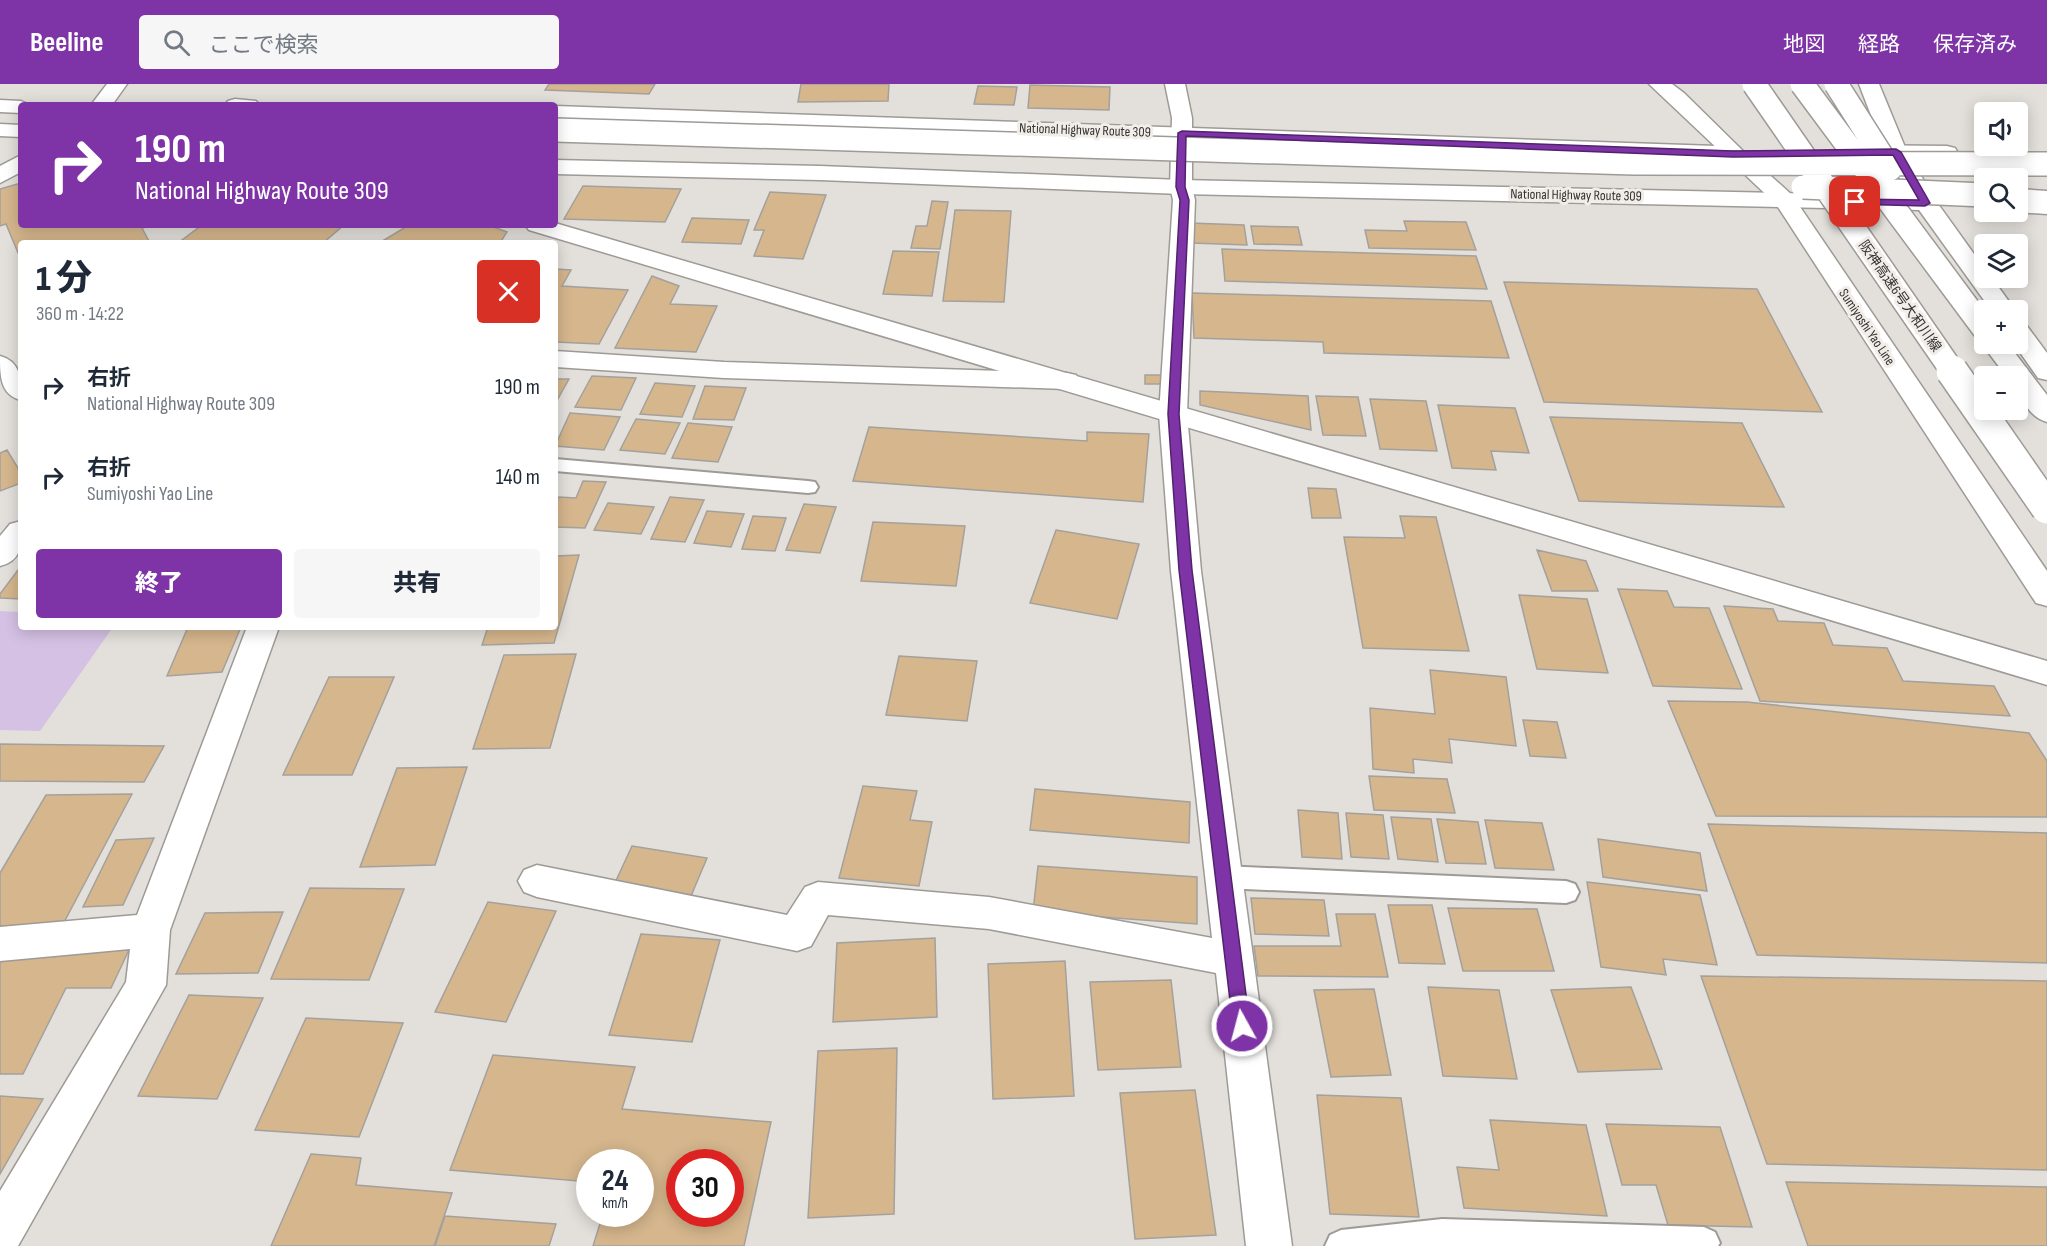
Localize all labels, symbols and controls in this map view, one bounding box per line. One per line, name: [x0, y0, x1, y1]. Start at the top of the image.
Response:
search box: [139, 15, 559, 69]
text: Beeline: [30, 26, 103, 59]
icon: search: [160, 26, 193, 59]
text: ここで検索: [208, 32, 318, 59]
text: 地図: [1783, 32, 1825, 57]
text: 経路: [1858, 32, 1900, 57]
text: 保存済み: [1933, 32, 2017, 57]
map controls: [1974, 102, 2028, 420]
button: sound: [1974, 102, 2028, 156]
street label: National Highway Route 309: [1019, 119, 1151, 141]
text: 190 m: [135, 124, 226, 175]
icon: right: [36, 126, 114, 204]
button: search: [1974, 168, 2028, 222]
text: National Highway Route 309: [135, 175, 389, 207]
pin: [1829, 176, 1880, 227]
street label: National Highway Route 309: [1510, 185, 1642, 205]
icon: arrive: [1838, 185, 1871, 218]
button: layers: [1974, 234, 2028, 288]
street label: 阪神高速6号大和川線: [1855, 237, 1945, 355]
text: 1 分: [36, 258, 92, 301]
button: close: [477, 260, 540, 323]
street label: Sumiyoshi Yao Line: [1835, 286, 1899, 368]
button: +: [1974, 300, 2028, 354]
text: 360 m · 14:22: [36, 302, 124, 326]
text: 右折: [87, 365, 131, 392]
button: −: [1974, 366, 2028, 420]
icon: right: [36, 371, 69, 404]
text: 190 m: [495, 374, 540, 401]
text: National Highway Route 309: [87, 392, 275, 416]
text: 右折: [87, 455, 131, 482]
icon: right: [36, 461, 69, 494]
text: 140 m: [496, 464, 540, 491]
text: Sumiyoshi Yao Line: [87, 482, 213, 506]
button: 終了: [36, 549, 282, 618]
button: 共有: [294, 549, 540, 618]
position arrow: [1210, 994, 1274, 1058]
speed limit sign: 30: [666, 1149, 744, 1227]
text: 24: [602, 1163, 628, 1199]
text: km/h: [602, 1194, 628, 1213]

